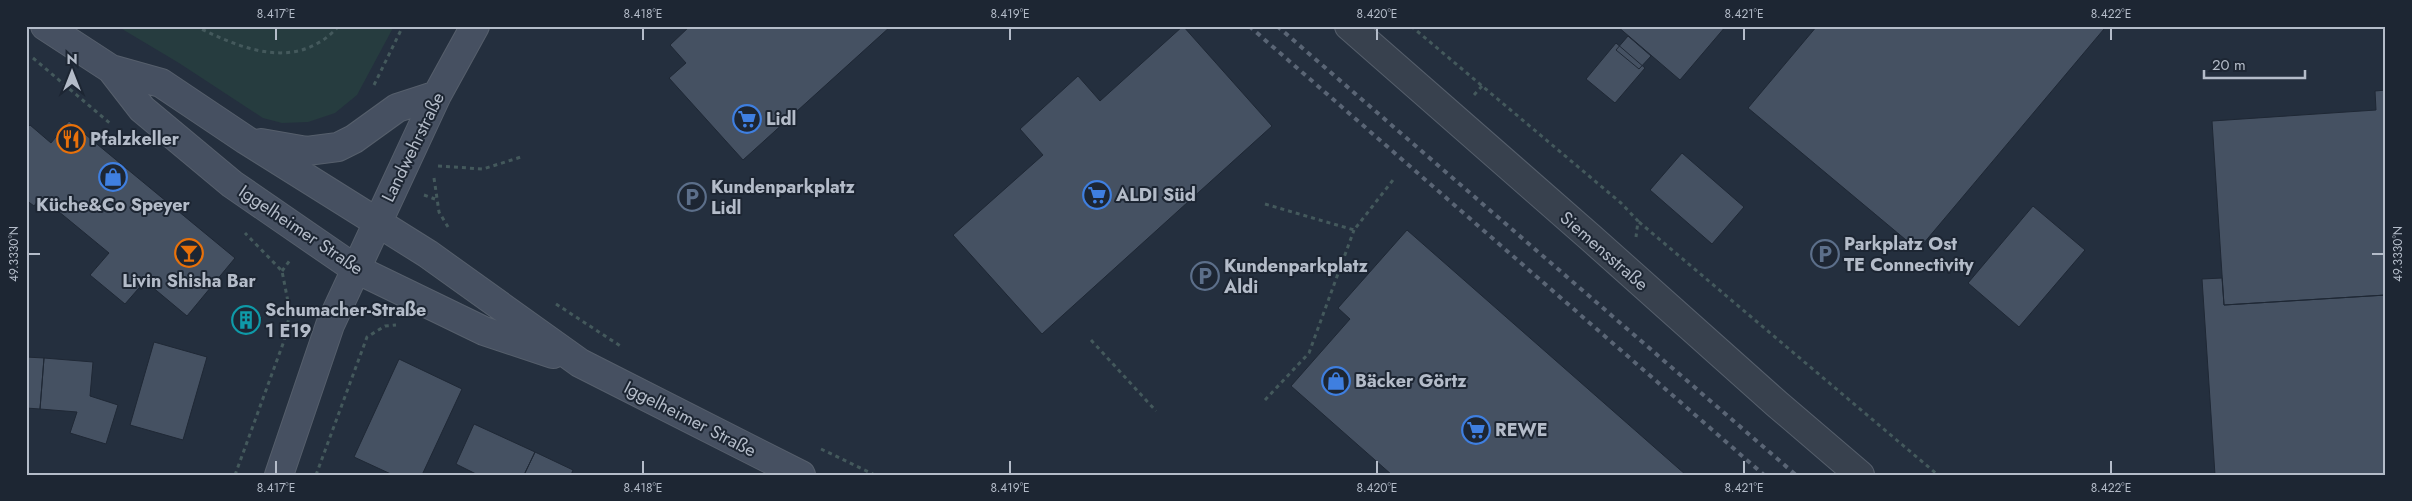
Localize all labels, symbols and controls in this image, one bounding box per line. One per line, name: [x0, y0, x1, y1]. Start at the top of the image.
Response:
text: 8.417°E: [257, 5, 295, 23]
text: 8.418°E: [624, 5, 662, 23]
text: 8.419°E: [990, 5, 1030, 23]
text: 8.420°E: [1357, 5, 1397, 23]
text: 8.421°E: [1724, 5, 1764, 23]
text: 8.422°E: [2091, 5, 2131, 23]
north arrow: [48, 48, 98, 98]
scale bar: [2204, 48, 2306, 80]
text: N: [66, 49, 78, 69]
text: 20 m: [2212, 54, 2246, 76]
street label: Landwehrstraße: [375, 88, 451, 206]
supermarket icon: Lidl: [732, 104, 762, 134]
place label: Lidl: [766, 106, 796, 132]
restaurant icon: Pfalzkeller: [56, 124, 86, 154]
place label: Pfalzkeller: [90, 126, 180, 152]
shop icon: Küche&Co Speyer: [98, 162, 128, 192]
place label: Kundenparkplatz Lidl: [711, 174, 855, 221]
street label: Iggelheimer Straße: [234, 179, 368, 281]
supermarket icon: ALDI Süd: [1082, 180, 1112, 210]
parking icon: Kundenparkplatz Lidl: [677, 182, 707, 212]
place label: ALDI Süd: [1115, 182, 1196, 208]
place label: Küche&Co Speyer: [36, 192, 190, 218]
street label: Siemensstraße: [1554, 205, 1654, 297]
text: 49.3330°N: [5, 226, 23, 282]
text: 49.3330°N: [2389, 226, 2407, 282]
place label: Parkplatz Ost TE Connectivity: [1844, 231, 1974, 278]
bar icon: Livin Shisha Bar: [174, 238, 204, 268]
parking icon: Parkplatz Ost TE Connectivity: [1810, 239, 1840, 269]
place label: Kundenparkplatz Aldi: [1223, 253, 1368, 300]
parking icon: Kundenparkplatz Aldi: [1190, 261, 1220, 291]
place label: Livin Shisha Bar: [122, 268, 256, 294]
place label: Schumacher-Straße 1 E19: [265, 297, 426, 344]
building icon: Schumacher-Straße 1 E19: [231, 305, 261, 335]
shop icon: Bäcker Görtz: [1321, 366, 1351, 396]
place label: Bäcker Görtz: [1355, 368, 1467, 394]
street label: Iggelheimer Straße: [619, 374, 761, 464]
supermarket icon: REWE: [1461, 415, 1491, 445]
place label: REWE: [1495, 417, 1548, 443]
text: 8.417°E: [257, 479, 295, 497]
text: 8.418°E: [624, 479, 662, 497]
text: 8.419°E: [990, 479, 1030, 497]
text: 8.420°E: [1357, 479, 1397, 497]
text: 8.421°E: [1724, 479, 1764, 497]
text: 8.422°E: [2091, 479, 2131, 497]

